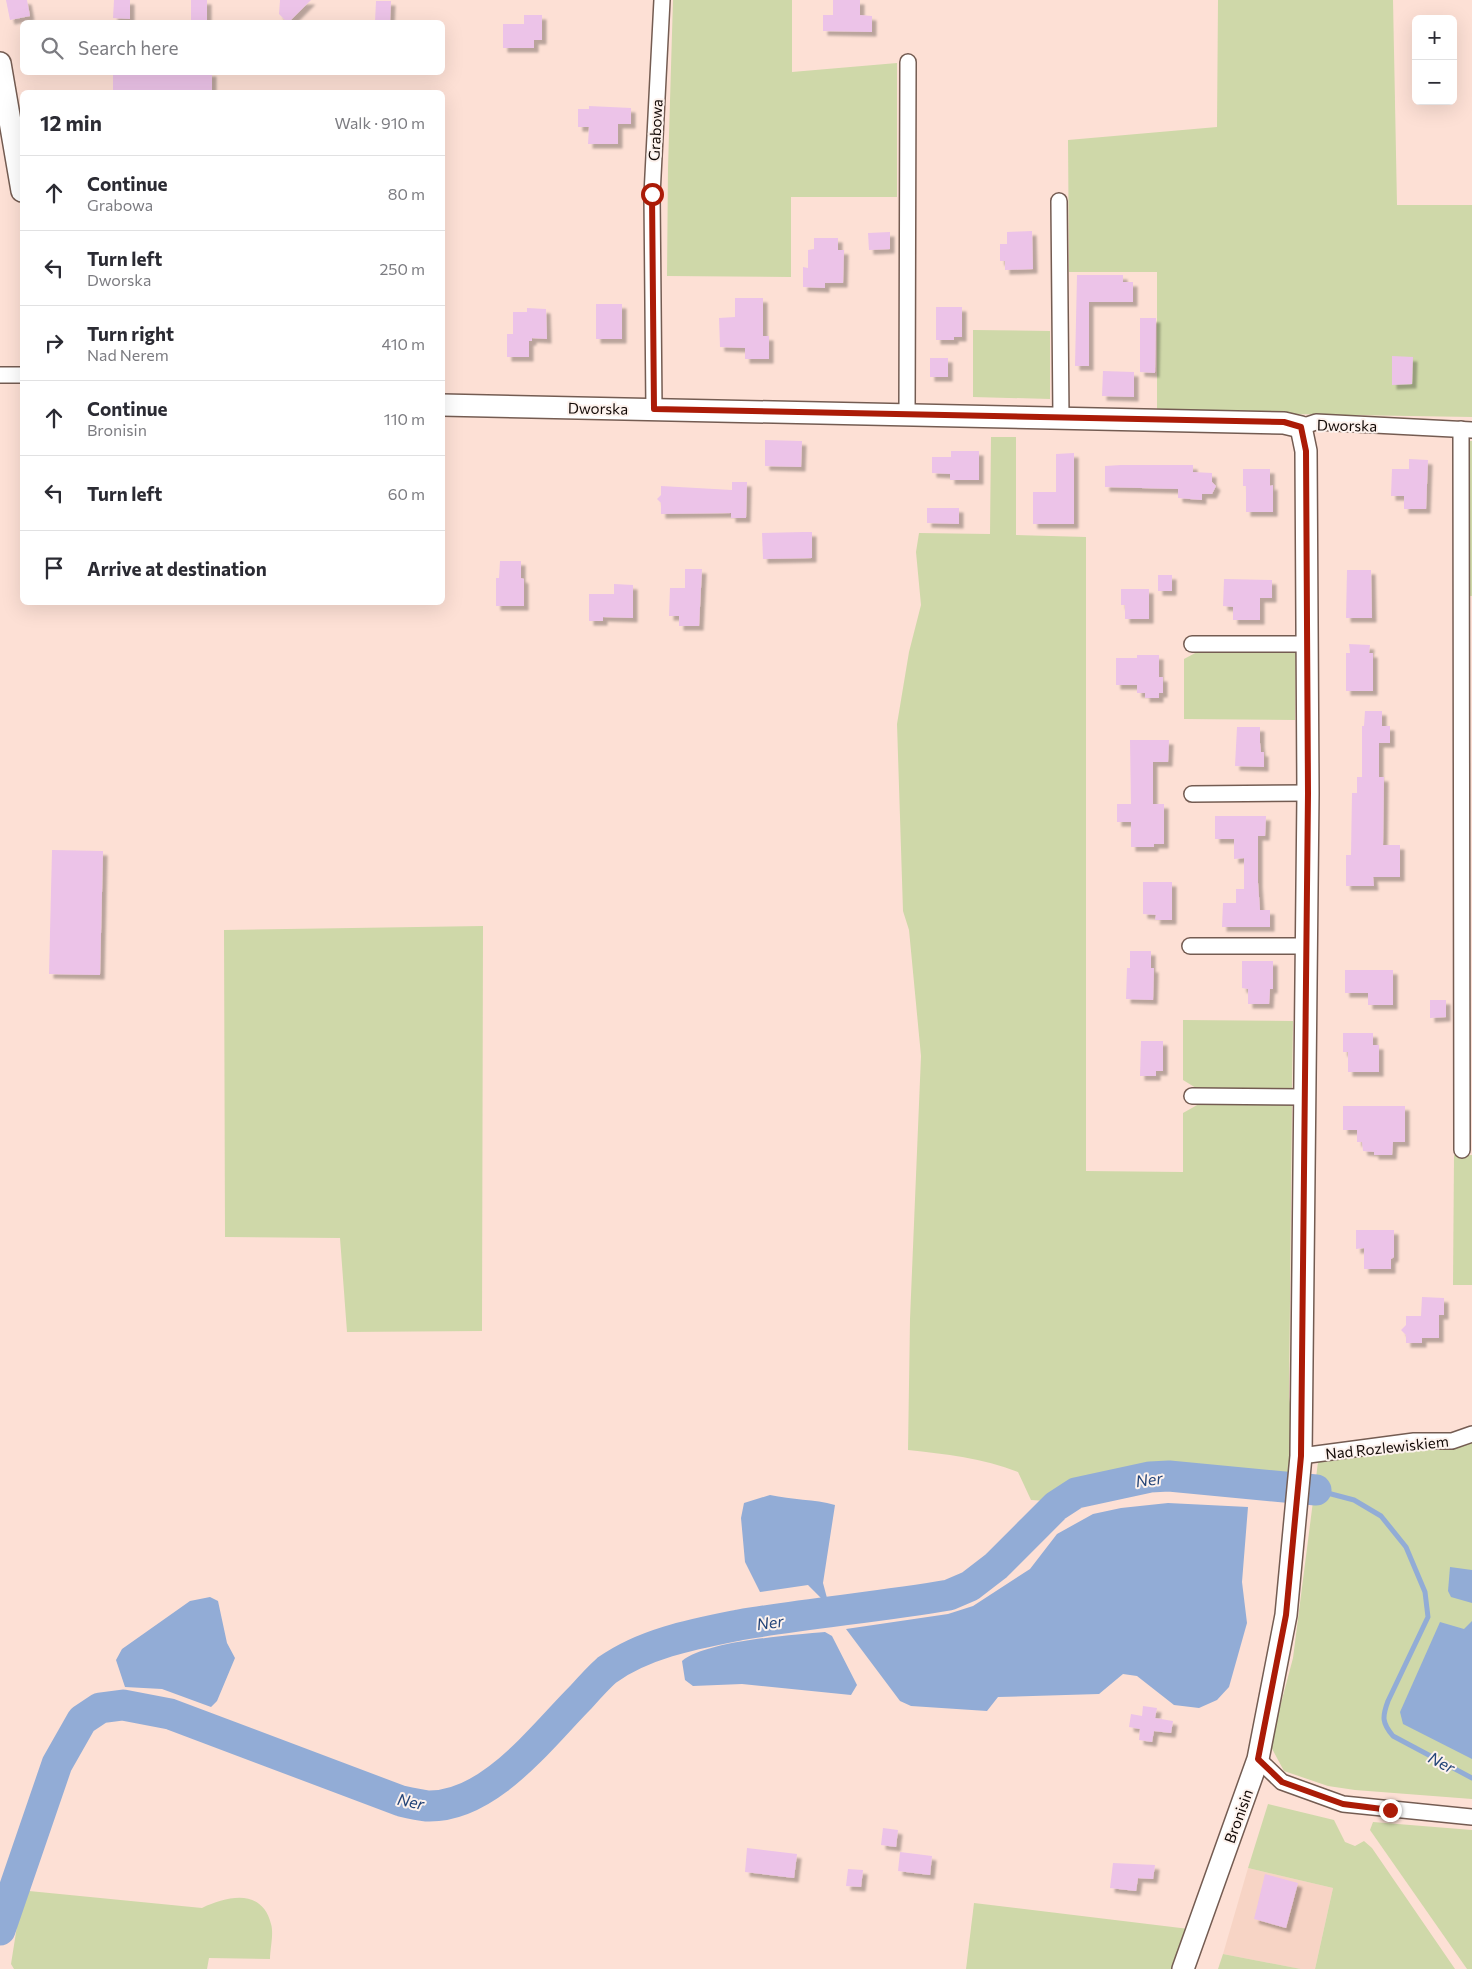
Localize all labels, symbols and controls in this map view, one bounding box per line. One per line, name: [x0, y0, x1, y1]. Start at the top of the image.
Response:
map controls: [1412, 15, 1457, 105]
button: +: [1412, 15, 1457, 60]
search box: [20, 20, 445, 75]
icon: search: [38, 34, 66, 62]
text: Search here: [78, 36, 178, 59]
button: −: [1412, 60, 1457, 105]
street label: Grabowa: [644, 99, 666, 161]
text: 12 min: [40, 110, 102, 135]
text: Walk · 910 m: [335, 113, 425, 132]
text: Continue: [87, 172, 167, 195]
icon: ahead: [40, 179, 68, 207]
route start: [641, 183, 664, 206]
text: 80 m: [388, 184, 425, 203]
text: Grabowa: [87, 195, 153, 214]
text: Turn left: [87, 247, 162, 270]
icon: left: [40, 254, 68, 282]
text: 250 m: [379, 259, 425, 278]
text: Dworska: [87, 270, 151, 289]
text: Turn right: [87, 322, 174, 345]
icon: right: [40, 329, 68, 357]
text: 410 m: [382, 334, 425, 353]
text: Nad Nerem: [87, 345, 169, 364]
text: Continue: [87, 397, 167, 420]
street label: Dworska: [568, 398, 628, 418]
icon: ahead: [40, 404, 68, 432]
text: 110 m: [384, 409, 425, 428]
street label: Dworska: [1317, 415, 1377, 435]
text: Bronisin: [87, 420, 147, 439]
icon: left: [40, 479, 68, 507]
text: Turn left: [87, 482, 162, 505]
text: 60 m: [388, 484, 425, 503]
icon: arrive: [40, 554, 68, 582]
text: Arrive at destination: [87, 557, 267, 580]
street label: Nad Rozlewiskiem: [1324, 1432, 1450, 1462]
water label: Ner: [1134, 1468, 1164, 1490]
water label: Ner: [755, 1611, 785, 1633]
water label: Ner: [1426, 1747, 1459, 1777]
street label: Bronisin: [1220, 1787, 1256, 1845]
water label: Ner: [396, 1789, 427, 1813]
route end: [1379, 1799, 1402, 1822]

